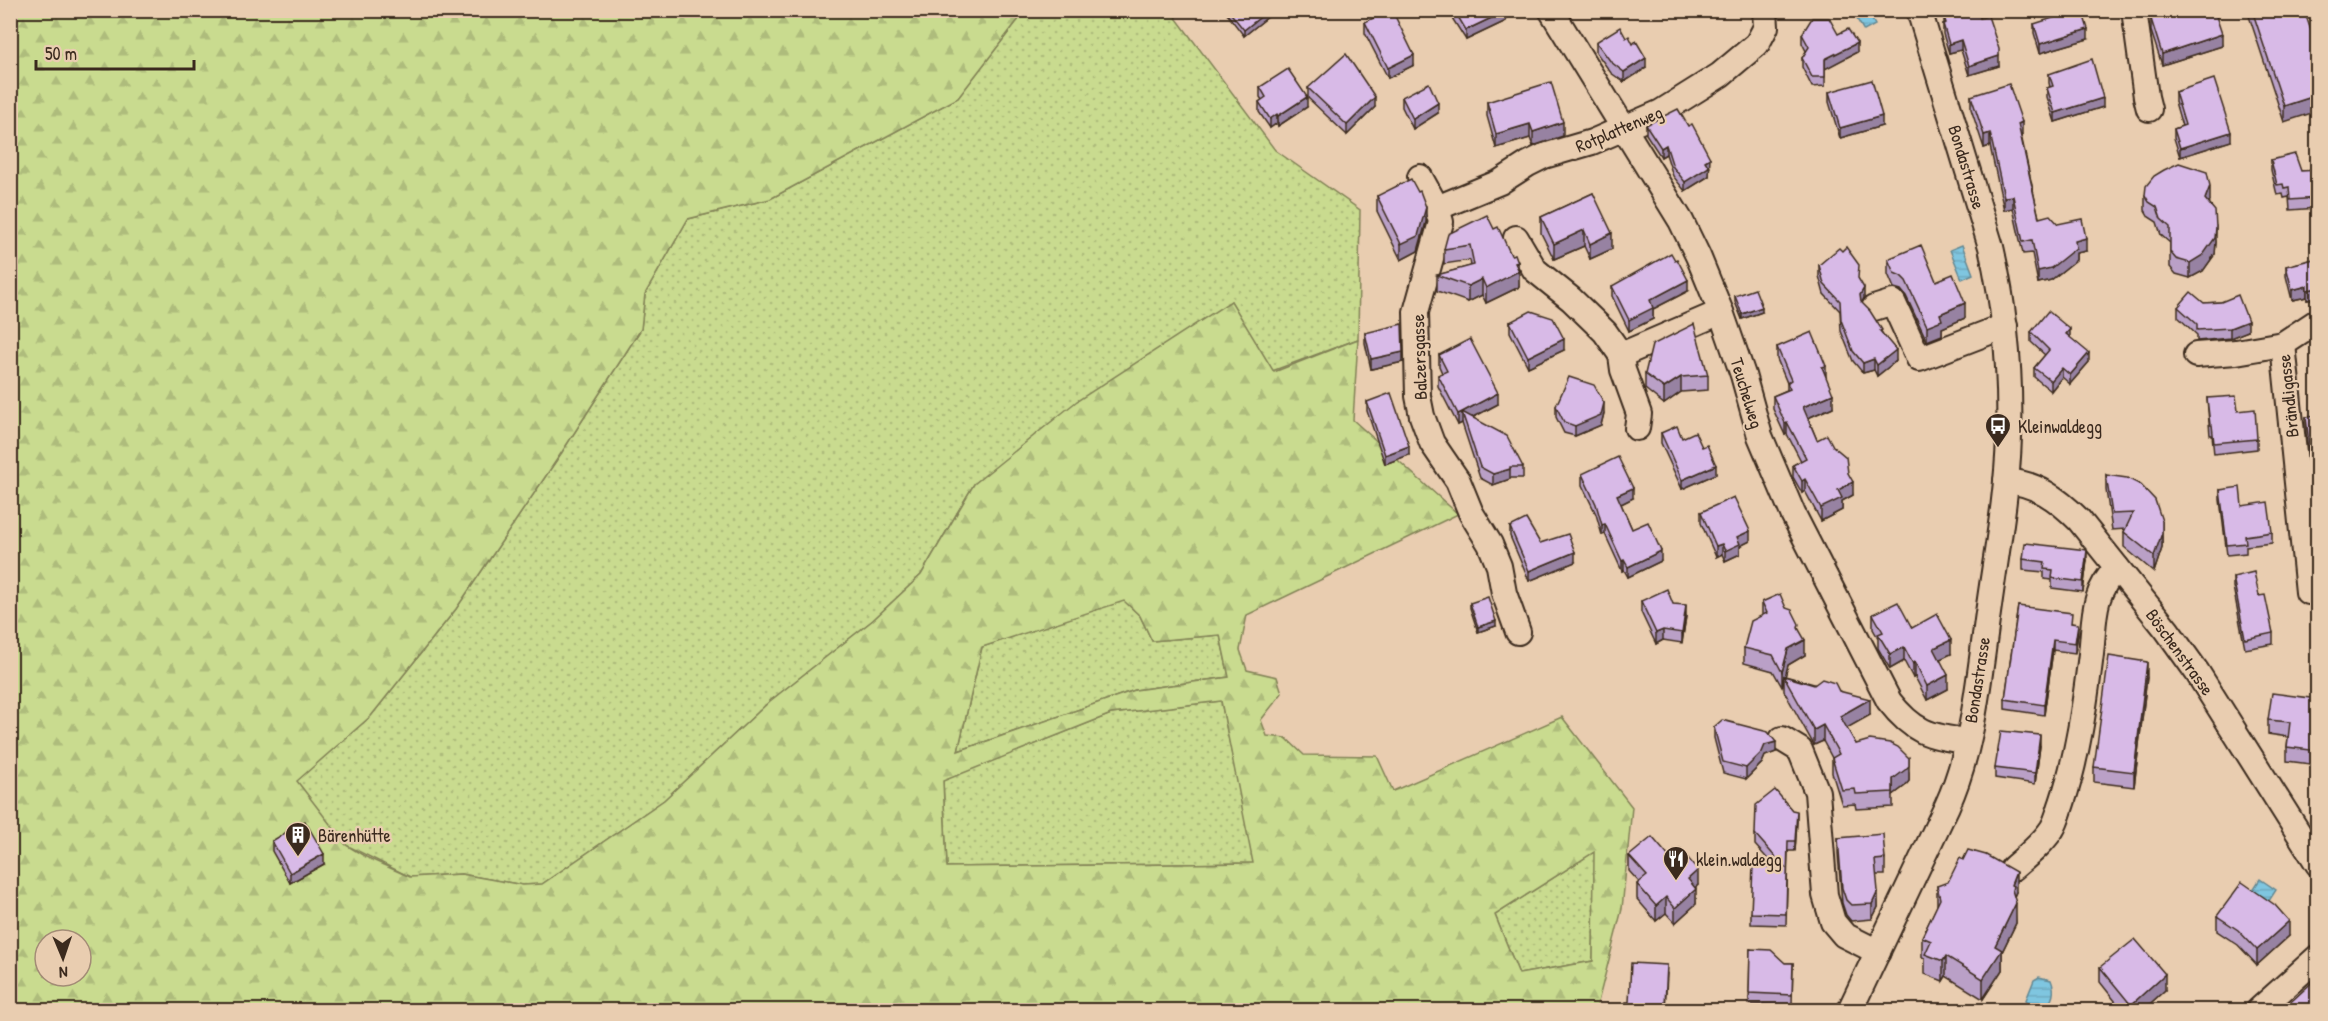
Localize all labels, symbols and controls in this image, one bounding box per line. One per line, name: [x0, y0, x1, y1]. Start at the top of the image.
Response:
scale bar: [36, 33, 194, 71]
text: 50 m: [45, 41, 77, 66]
street label: Rotplattenweg: [1572, 99, 1666, 159]
street label: Bondastrasse: [1942, 122, 1992, 212]
street label: Balzersgasse: [1405, 314, 1433, 400]
street label: Brändligasse: [2271, 353, 2305, 439]
street label: Teuchelweg: [1724, 355, 1770, 431]
bus stop icon: Kleinwaldegg: [1983, 411, 2013, 449]
place label: Kleinwaldegg: [2018, 414, 2102, 439]
street label: Böschenstrasse: [2140, 604, 2220, 700]
street label: Bondastrasse: [1958, 635, 1996, 725]
building icon: Bärenhütte: [283, 820, 313, 858]
place label: Bärenhütte: [318, 823, 391, 848]
restaurant icon: klein.waldegg: [1661, 844, 1691, 882]
place label: klein.waldegg: [1696, 847, 1782, 872]
north arrow: [33, 928, 93, 988]
text: N: [58, 962, 68, 984]

